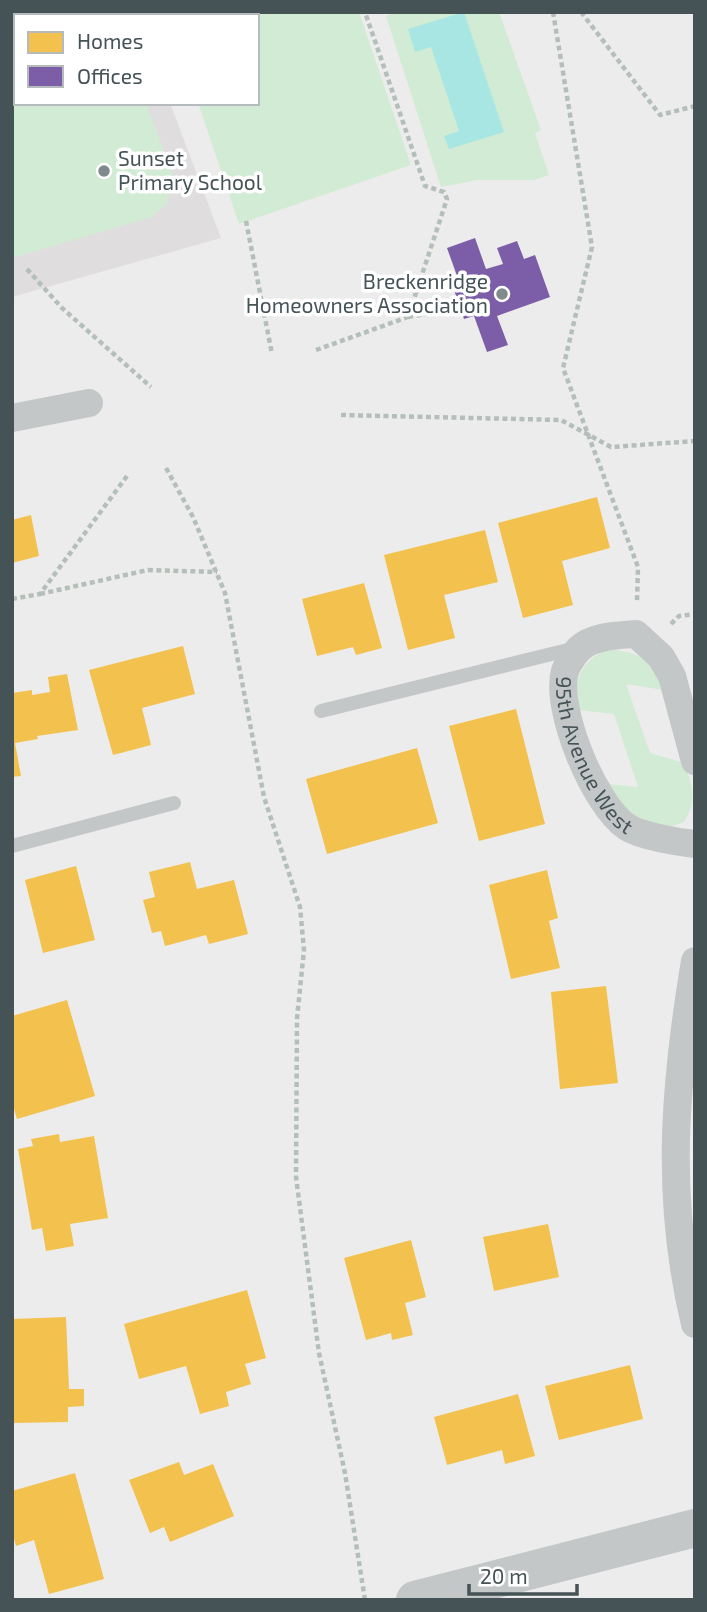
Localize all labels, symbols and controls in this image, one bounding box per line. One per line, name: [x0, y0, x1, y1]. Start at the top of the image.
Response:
legend: [14, 14, 259, 105]
text: Homes: [77, 28, 143, 53]
text: Offices: [77, 63, 143, 88]
place label: Sunset Primary School: [118, 145, 263, 194]
marker: Sunset Primary School: [96, 163, 112, 179]
place label: Breckenridge Homeowners Association: [246, 268, 488, 317]
marker: Breckenridge Homeowners Association: [494, 286, 510, 302]
street label: 95th Avenue West: [552, 676, 638, 839]
scale bar: [469, 1552, 578, 1596]
text: 20 m: [480, 1563, 528, 1588]

